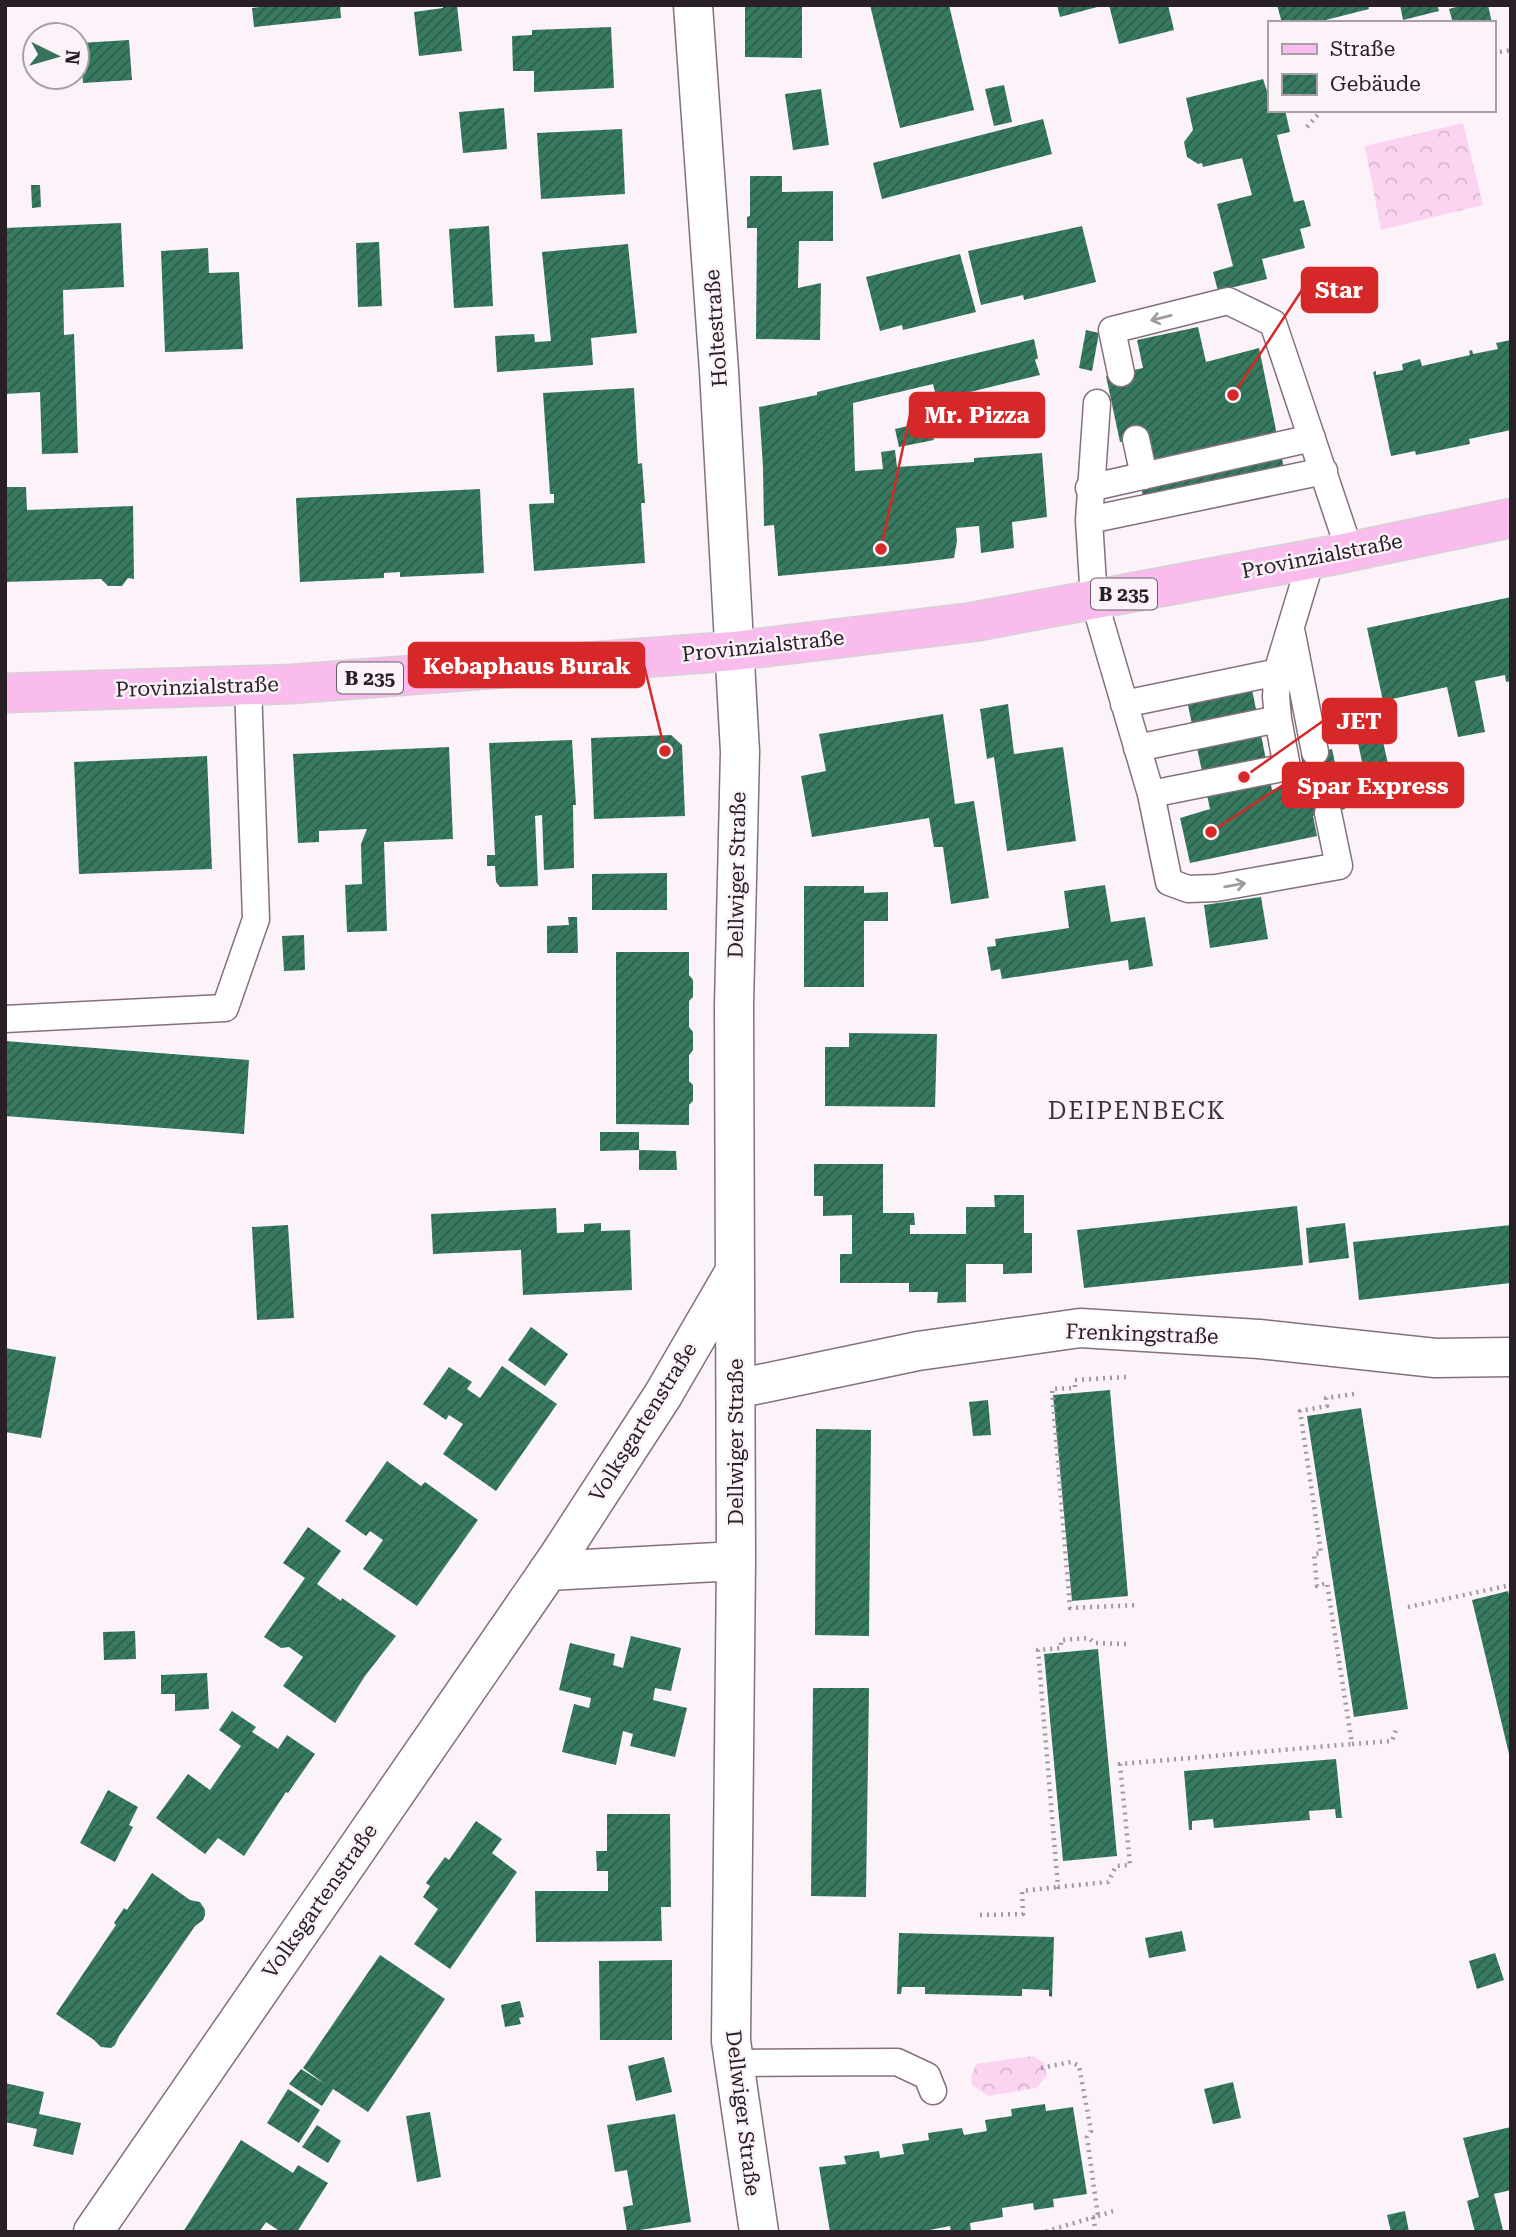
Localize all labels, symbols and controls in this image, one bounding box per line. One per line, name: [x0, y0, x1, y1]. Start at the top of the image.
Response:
north arrow: [21, 21, 91, 91]
legend: [1268, 21, 1495, 112]
text: Straße: [1330, 37, 1395, 61]
text: N: [60, 49, 85, 66]
text: Gebäude: [1330, 72, 1421, 96]
street label: Holtestraße: [700, 268, 732, 388]
callout: Star: [1302, 268, 1377, 312]
text: Star: [1315, 277, 1363, 304]
one-way arrow: [1150, 312, 1173, 325]
callout: Mr. Pizza: [910, 393, 1044, 437]
text: Mr. Pizza: [924, 402, 1030, 429]
street label: Provinzialstraße: [1239, 529, 1405, 583]
road number: B 235: [1091, 579, 1157, 610]
street label: Provinzialstraße: [680, 626, 846, 666]
callout: Kebaphaus Burak: [409, 643, 644, 687]
text: Kebaphaus Burak: [423, 653, 631, 680]
road number: B 235: [337, 663, 403, 694]
street label: Provinzialstraße: [115, 672, 279, 702]
callout: JET: [1323, 699, 1396, 743]
text: JET: [1336, 708, 1382, 735]
callout: Spar Express: [1283, 763, 1463, 807]
text: Spar Express: [1297, 773, 1449, 800]
street label: Dellwiger Straße: [724, 791, 750, 959]
one-way arrow: [1223, 878, 1246, 891]
district label: DEIPENBECK: [1048, 1097, 1226, 1125]
street label: Frenkingstraße: [1065, 1319, 1219, 1349]
street label: Volksgartenstraße: [584, 1338, 702, 1506]
street label: Dellwiger Straße: [724, 1359, 748, 1525]
street label: Volksgartenstraße: [258, 1819, 382, 1983]
street label: Dellwiger Straße: [721, 2029, 765, 2197]

